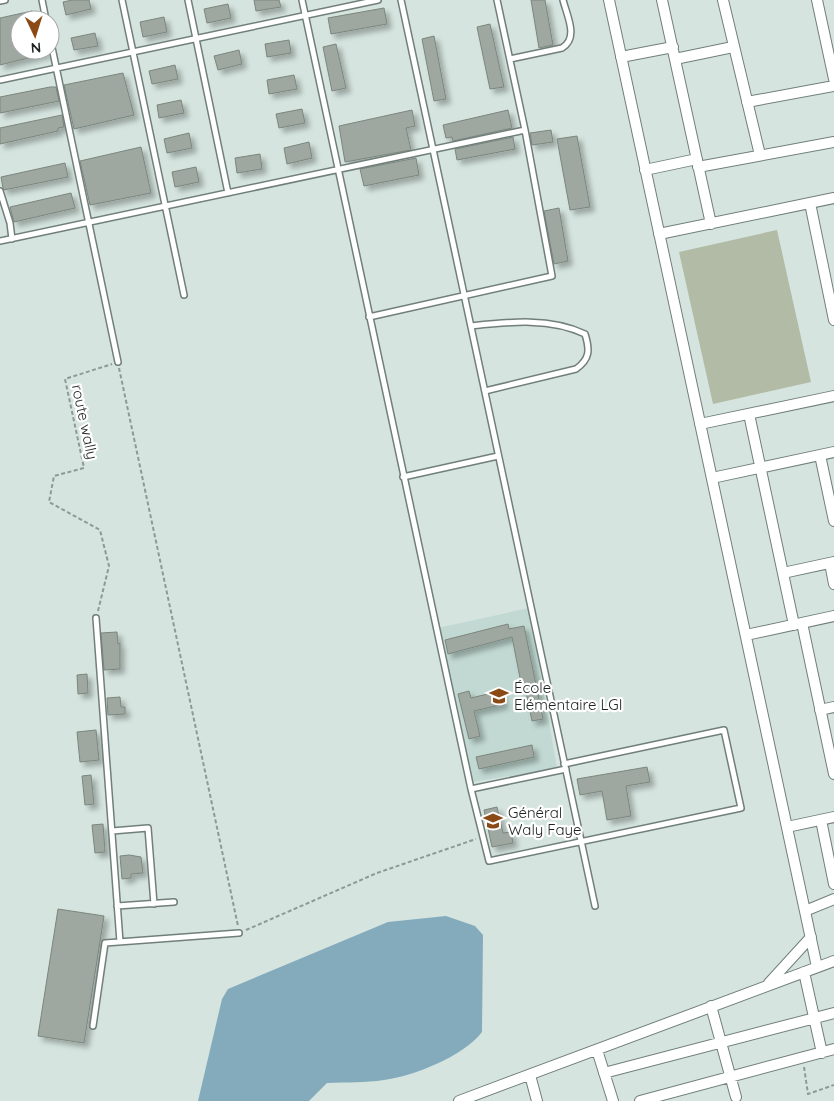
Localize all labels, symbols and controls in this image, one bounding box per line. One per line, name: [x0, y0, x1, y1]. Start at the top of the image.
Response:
north arrow: [10, 10, 60, 60]
text: N: [30, 39, 42, 57]
street label: route wally: [68, 383, 102, 461]
place label: École Elémentaire LGI: [514, 678, 623, 714]
school or university icon: École Elémentaire LGI: [488, 685, 510, 707]
place label: Général Waly Faye: [508, 803, 582, 839]
school or university icon: Général Waly Faye: [482, 810, 504, 832]

